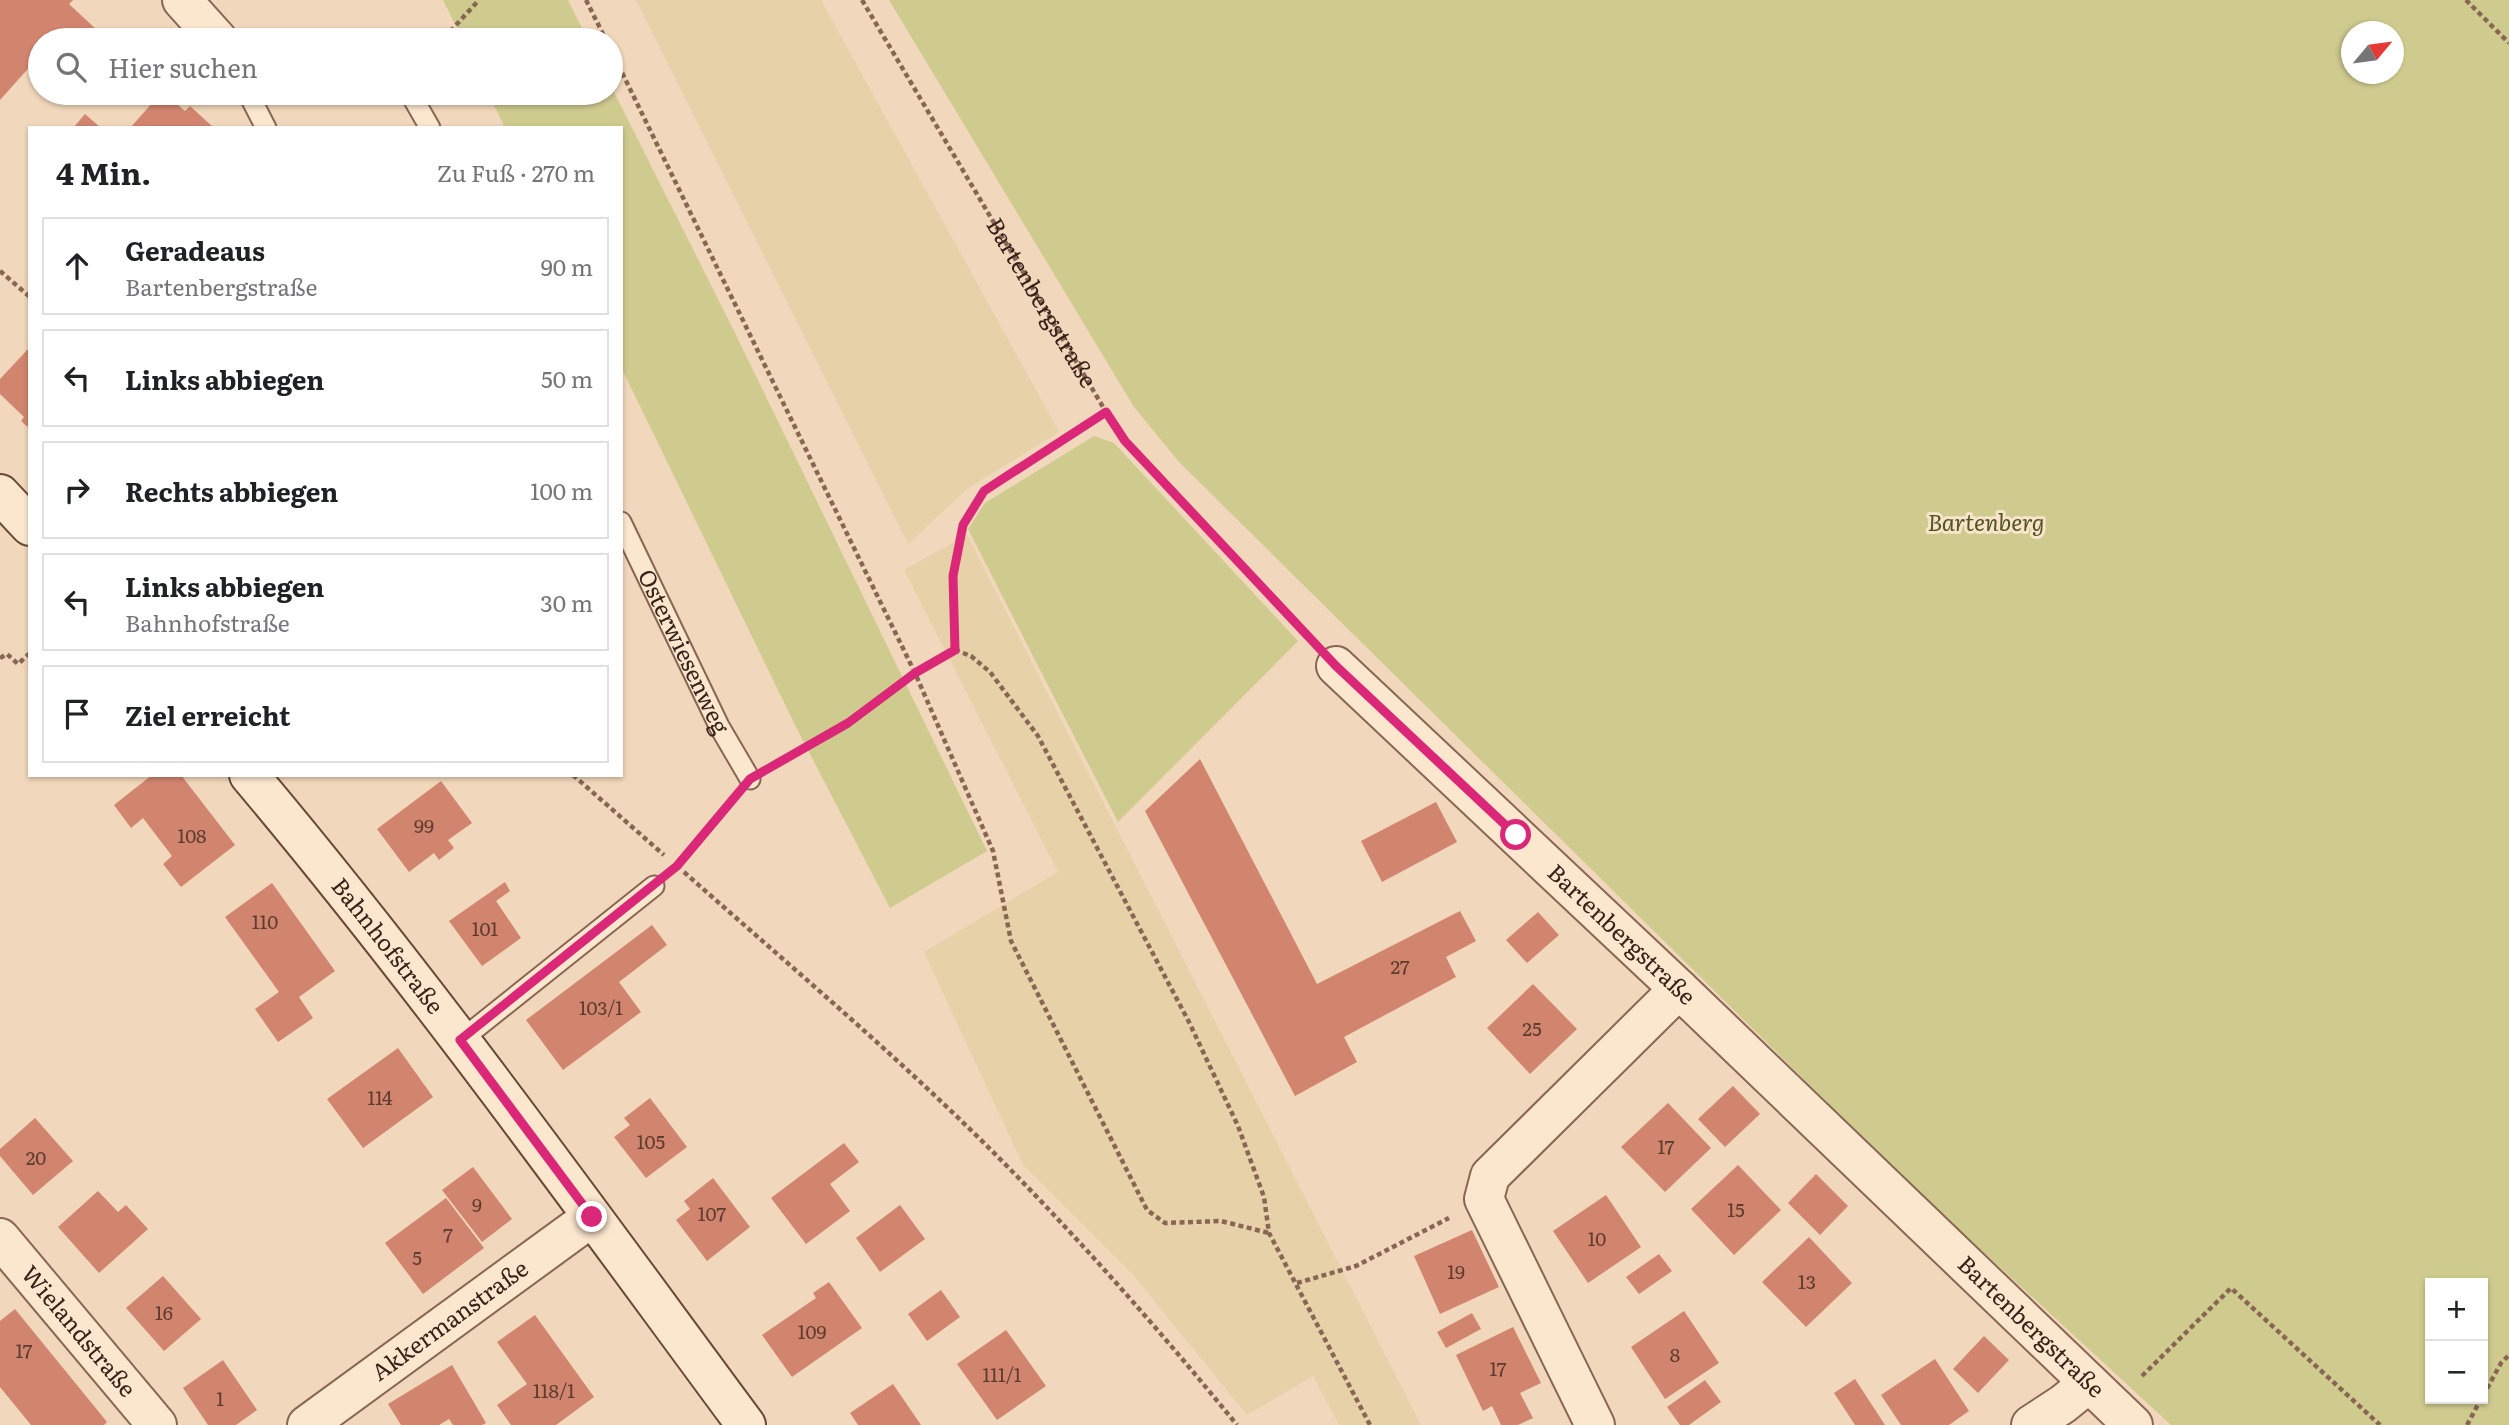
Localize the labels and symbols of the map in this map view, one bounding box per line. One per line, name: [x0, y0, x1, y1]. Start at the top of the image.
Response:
north arrow: [2341, 21, 2404, 84]
street label: Bartenbergstraße: [979, 210, 1107, 393]
park label: Bartenberg: [1927, 504, 2045, 538]
street label: Osterwiesenweg: [631, 563, 739, 740]
house number: 99: [414, 811, 434, 839]
route start: [1500, 819, 1531, 850]
house number: 108: [177, 821, 207, 849]
street label: Bartenbergstraße: [1541, 855, 1705, 1012]
street label: Bahnhofstraße: [325, 869, 453, 1020]
house number: 110: [252, 907, 278, 935]
house number: 101: [472, 914, 498, 942]
house number: 27: [1390, 952, 1410, 980]
house number: 103/1: [579, 993, 623, 1021]
house number: 25: [1522, 1014, 1542, 1042]
house number: 114: [367, 1083, 393, 1111]
house number: 105: [637, 1127, 666, 1155]
house number: 17: [1658, 1132, 1675, 1160]
house number: 20: [26, 1143, 46, 1171]
house number: 9: [472, 1190, 482, 1218]
house number: 15: [1727, 1195, 1745, 1223]
house number: 107: [698, 1199, 727, 1227]
route end: [576, 1201, 607, 1232]
house number: 7: [443, 1220, 453, 1248]
house number: 10: [1588, 1224, 1606, 1252]
house number: 5: [412, 1243, 422, 1271]
street label: Bartenbergstraße: [1951, 1247, 2113, 1404]
street label: Akkermanstraße: [363, 1250, 534, 1388]
street label: Wielandstraße: [15, 1257, 145, 1403]
house number: 19: [1447, 1257, 1465, 1285]
house number: 13: [1798, 1267, 1816, 1295]
house number: 16: [155, 1298, 173, 1326]
house number: 109: [798, 1317, 826, 1345]
house number: 17: [16, 1336, 33, 1364]
house number: 8: [1670, 1340, 1680, 1368]
house number: 17: [1490, 1354, 1507, 1382]
house number: 111/1: [982, 1360, 1022, 1388]
house number: 118/1: [533, 1376, 575, 1404]
house number: 1: [216, 1384, 224, 1412]

